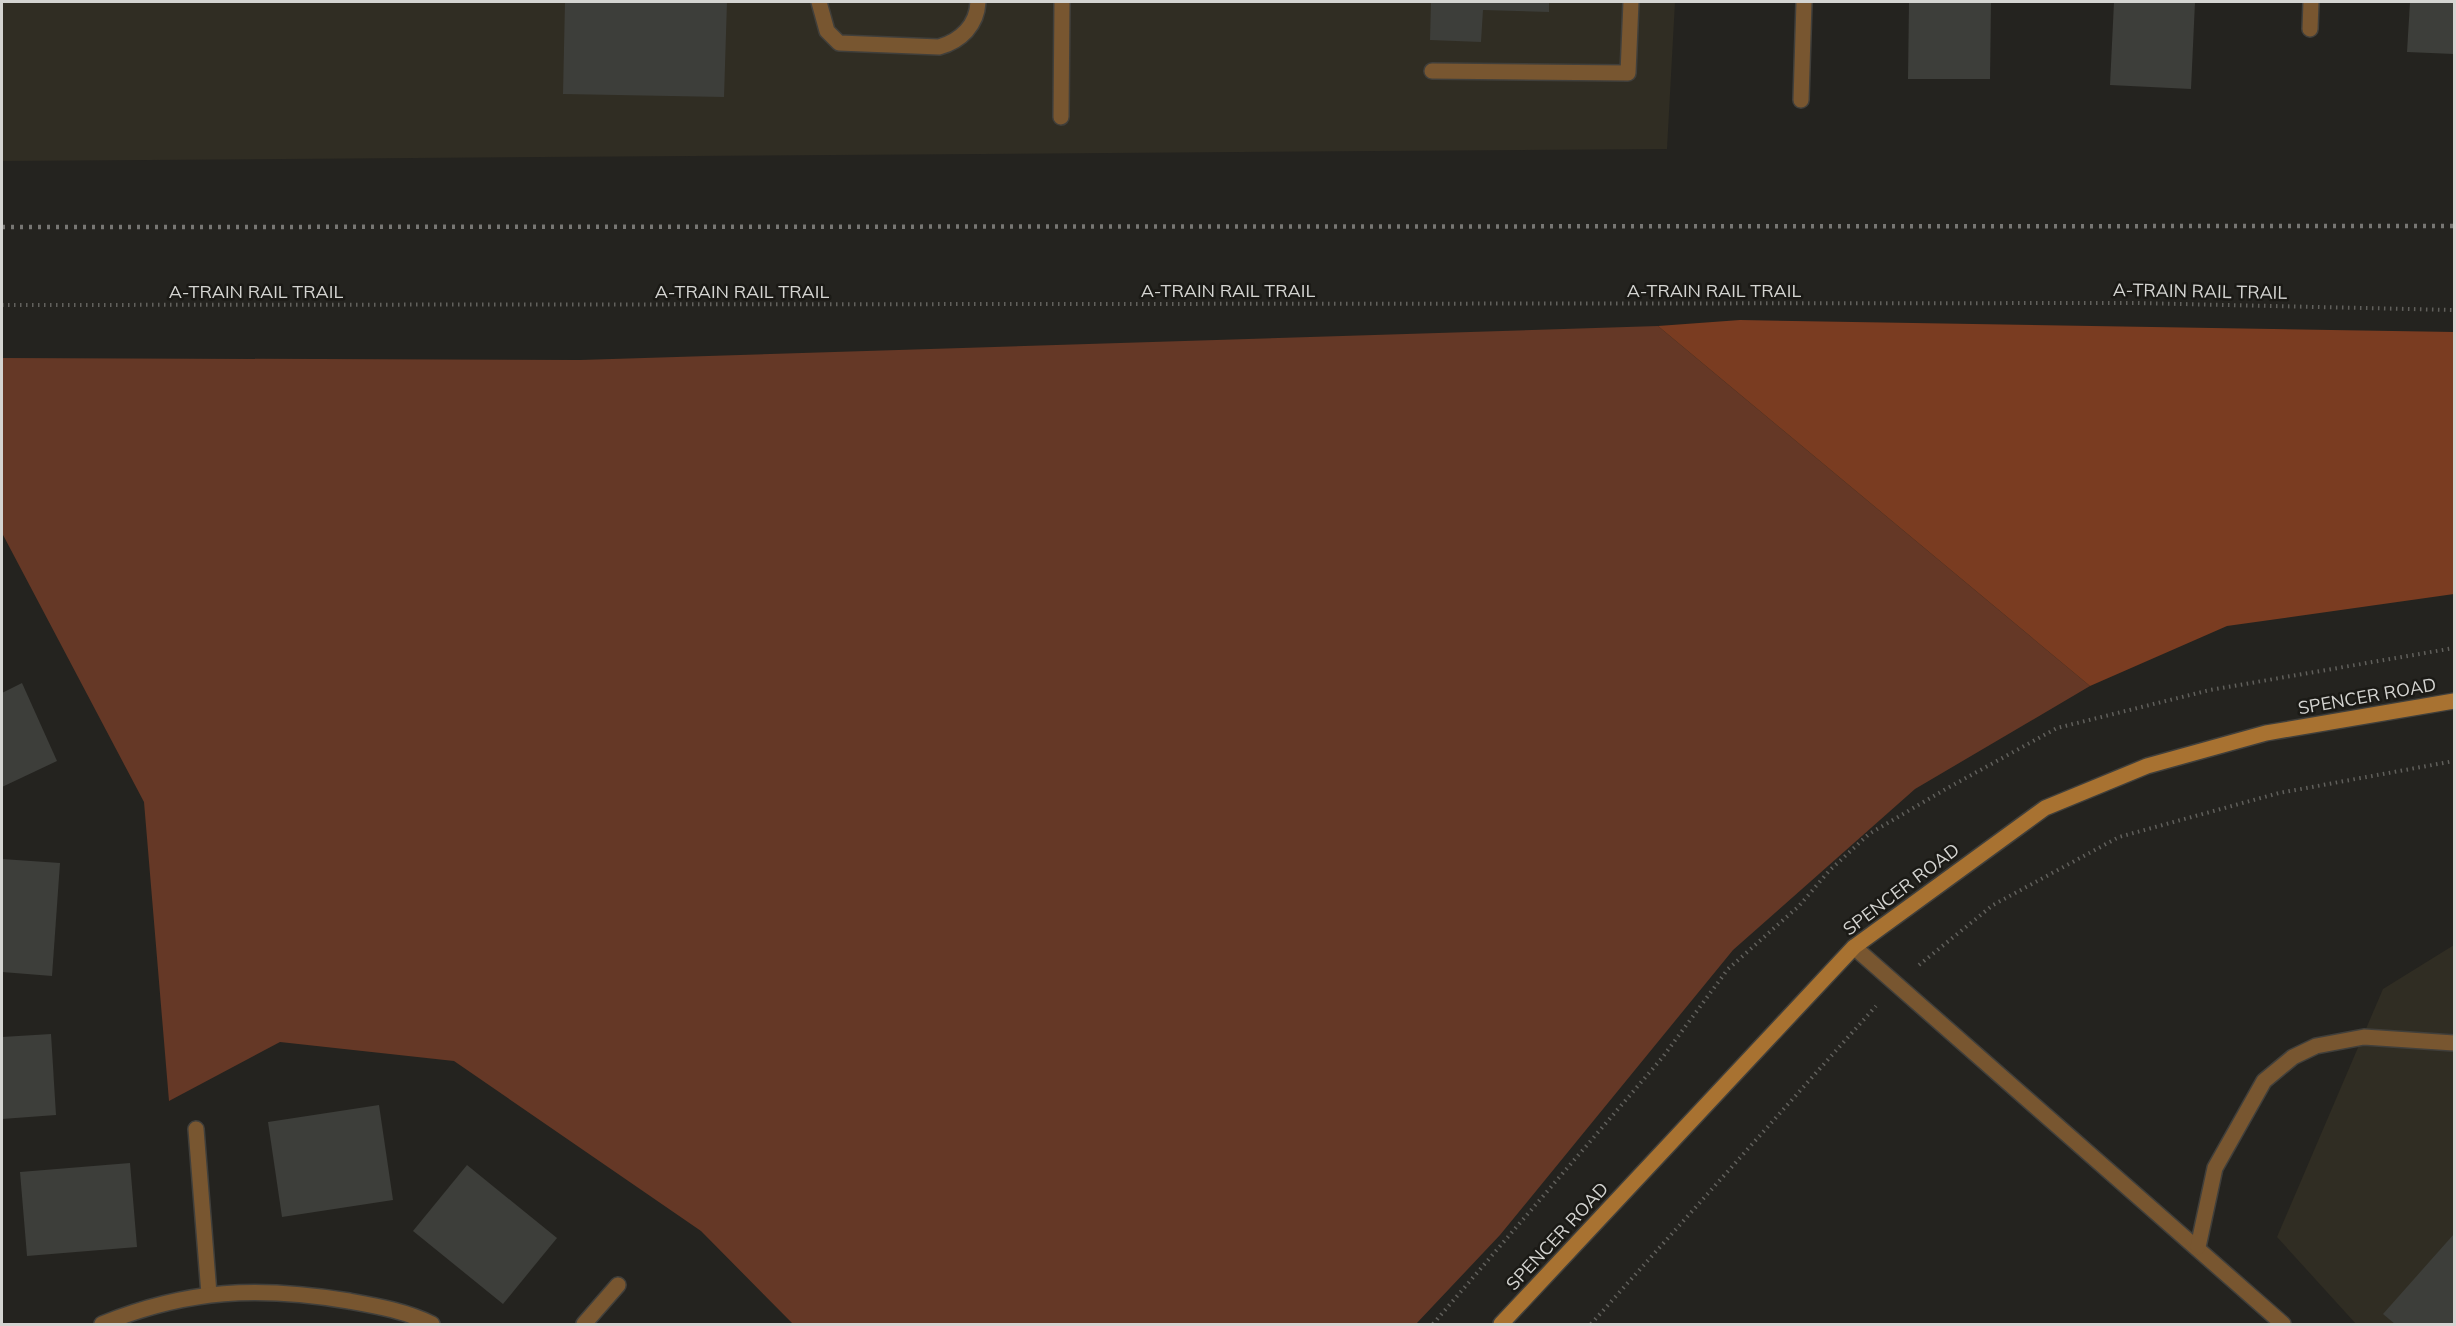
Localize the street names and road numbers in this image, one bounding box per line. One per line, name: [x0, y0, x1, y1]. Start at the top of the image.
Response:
street label: A-TRAIN RAIL TRAIL: [2113, 278, 2288, 304]
street label: A-TRAIN RAIL TRAIL: [1141, 279, 1315, 302]
street label: A-TRAIN RAIL TRAIL: [1627, 279, 1801, 302]
street label: A-TRAIN RAIL TRAIL: [169, 280, 343, 303]
street label: A-TRAIN RAIL TRAIL: [655, 280, 829, 303]
street label: SPENCER ROAD: [2296, 673, 2438, 719]
street label: SPENCER ROAD: [1838, 838, 1964, 940]
street label: SPENCER ROAD: [1501, 1177, 1613, 1295]

